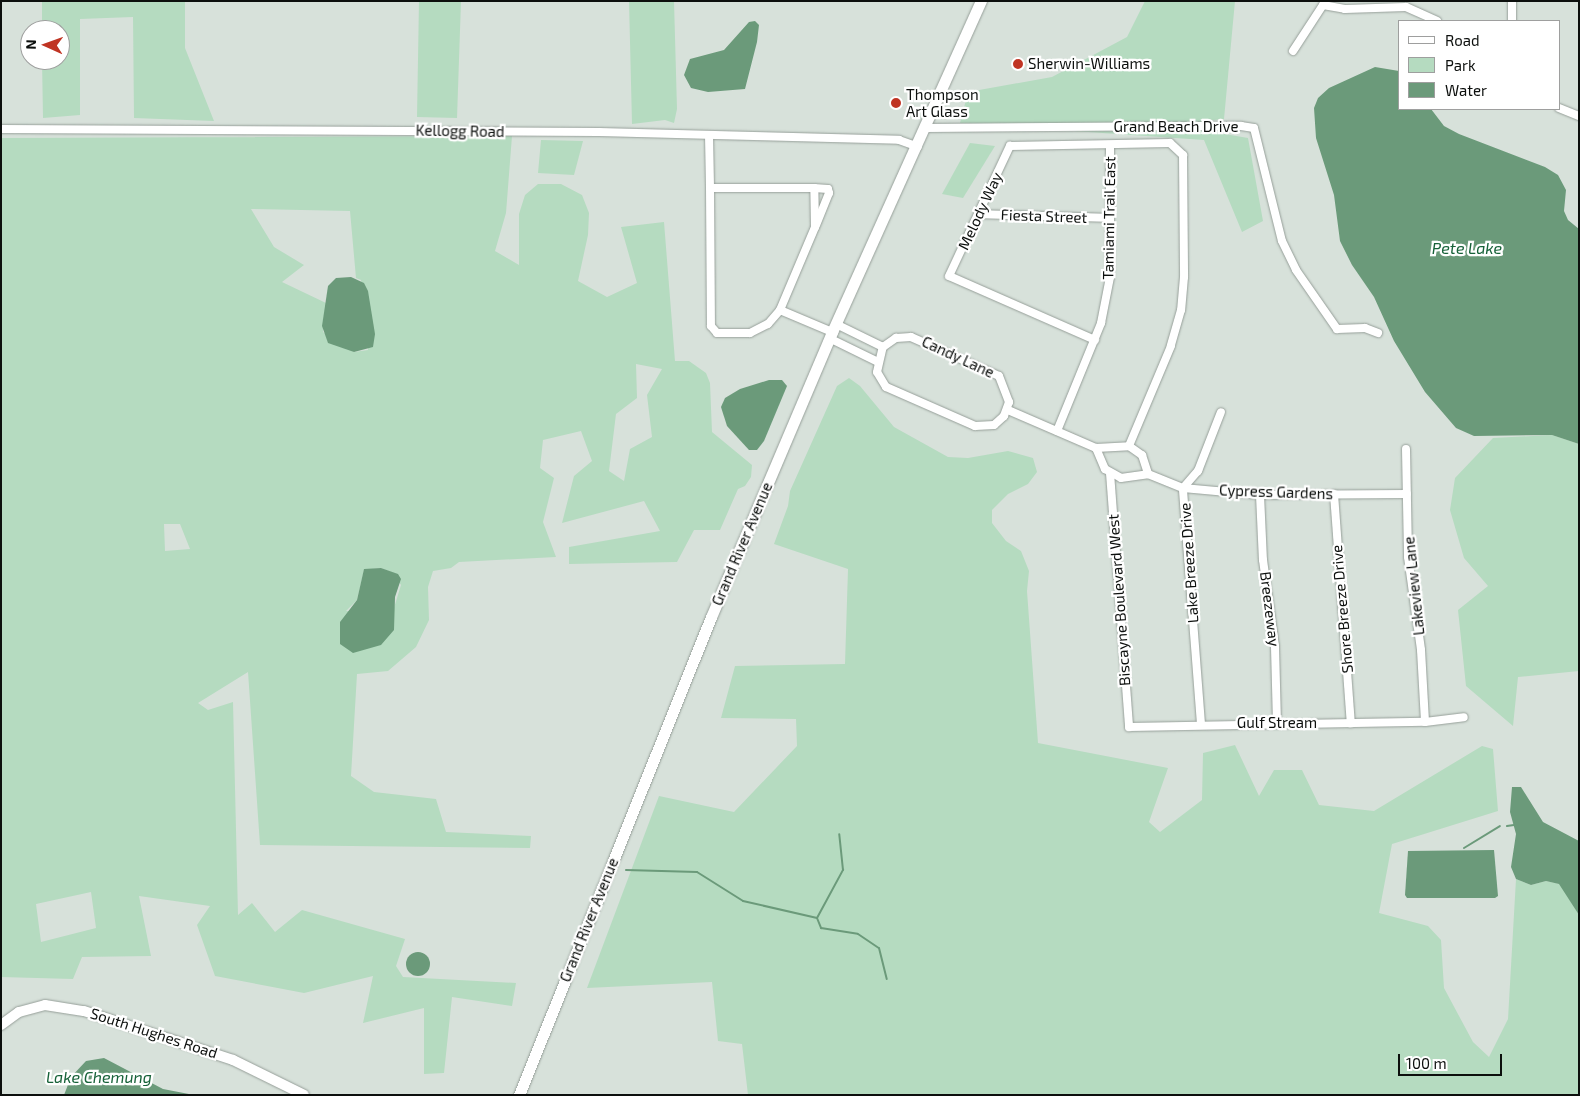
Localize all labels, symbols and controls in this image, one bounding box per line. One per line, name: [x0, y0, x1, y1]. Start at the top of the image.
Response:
north arrow: [20, 20, 70, 70]
legend: [1398, 20, 1560, 110]
text: Road: [1445, 31, 1480, 49]
text: N: [22, 39, 39, 50]
place label: Sherwin-Williams: [1028, 55, 1150, 73]
text: Park: [1445, 56, 1476, 74]
marker: Sherwin-Williams: [1012, 58, 1024, 70]
text: Water: [1445, 81, 1487, 99]
place label: Thompson Art Glass: [906, 85, 979, 120]
marker: Thompson Art Glass: [890, 97, 902, 109]
street label: Grand Beach Drive: [1114, 118, 1238, 136]
street label: Kellogg Road: [415, 121, 505, 141]
street label: Tamiami Trail East: [1099, 156, 1119, 280]
street label: Melody Way: [954, 169, 1006, 253]
street label: Fiesta Street: [1000, 205, 1088, 227]
water label: Pete Lake: [1432, 238, 1502, 258]
street label: Candy Lane: [919, 332, 997, 382]
street label: Grand River Avenue: [708, 479, 776, 609]
street label: Cypress Gardens: [1219, 481, 1333, 503]
street label: Lake Breeze Drive: [1176, 502, 1202, 624]
street label: Biscayne Boulevard West: [1104, 513, 1134, 687]
street label: Lakeview Lane: [1400, 536, 1428, 636]
street label: Shore Breeze Drive: [1327, 544, 1357, 674]
street label: Breezeway: [1256, 570, 1284, 648]
street label: Gulf Stream: [1237, 714, 1317, 732]
street label: Grand River Avenue: [556, 855, 622, 985]
street label: South Hughes Road: [88, 1004, 220, 1062]
scale bar: [1400, 1044, 1504, 1076]
text: 100 m: [1406, 1054, 1447, 1072]
water label: Lake Chemung: [46, 1067, 152, 1087]

